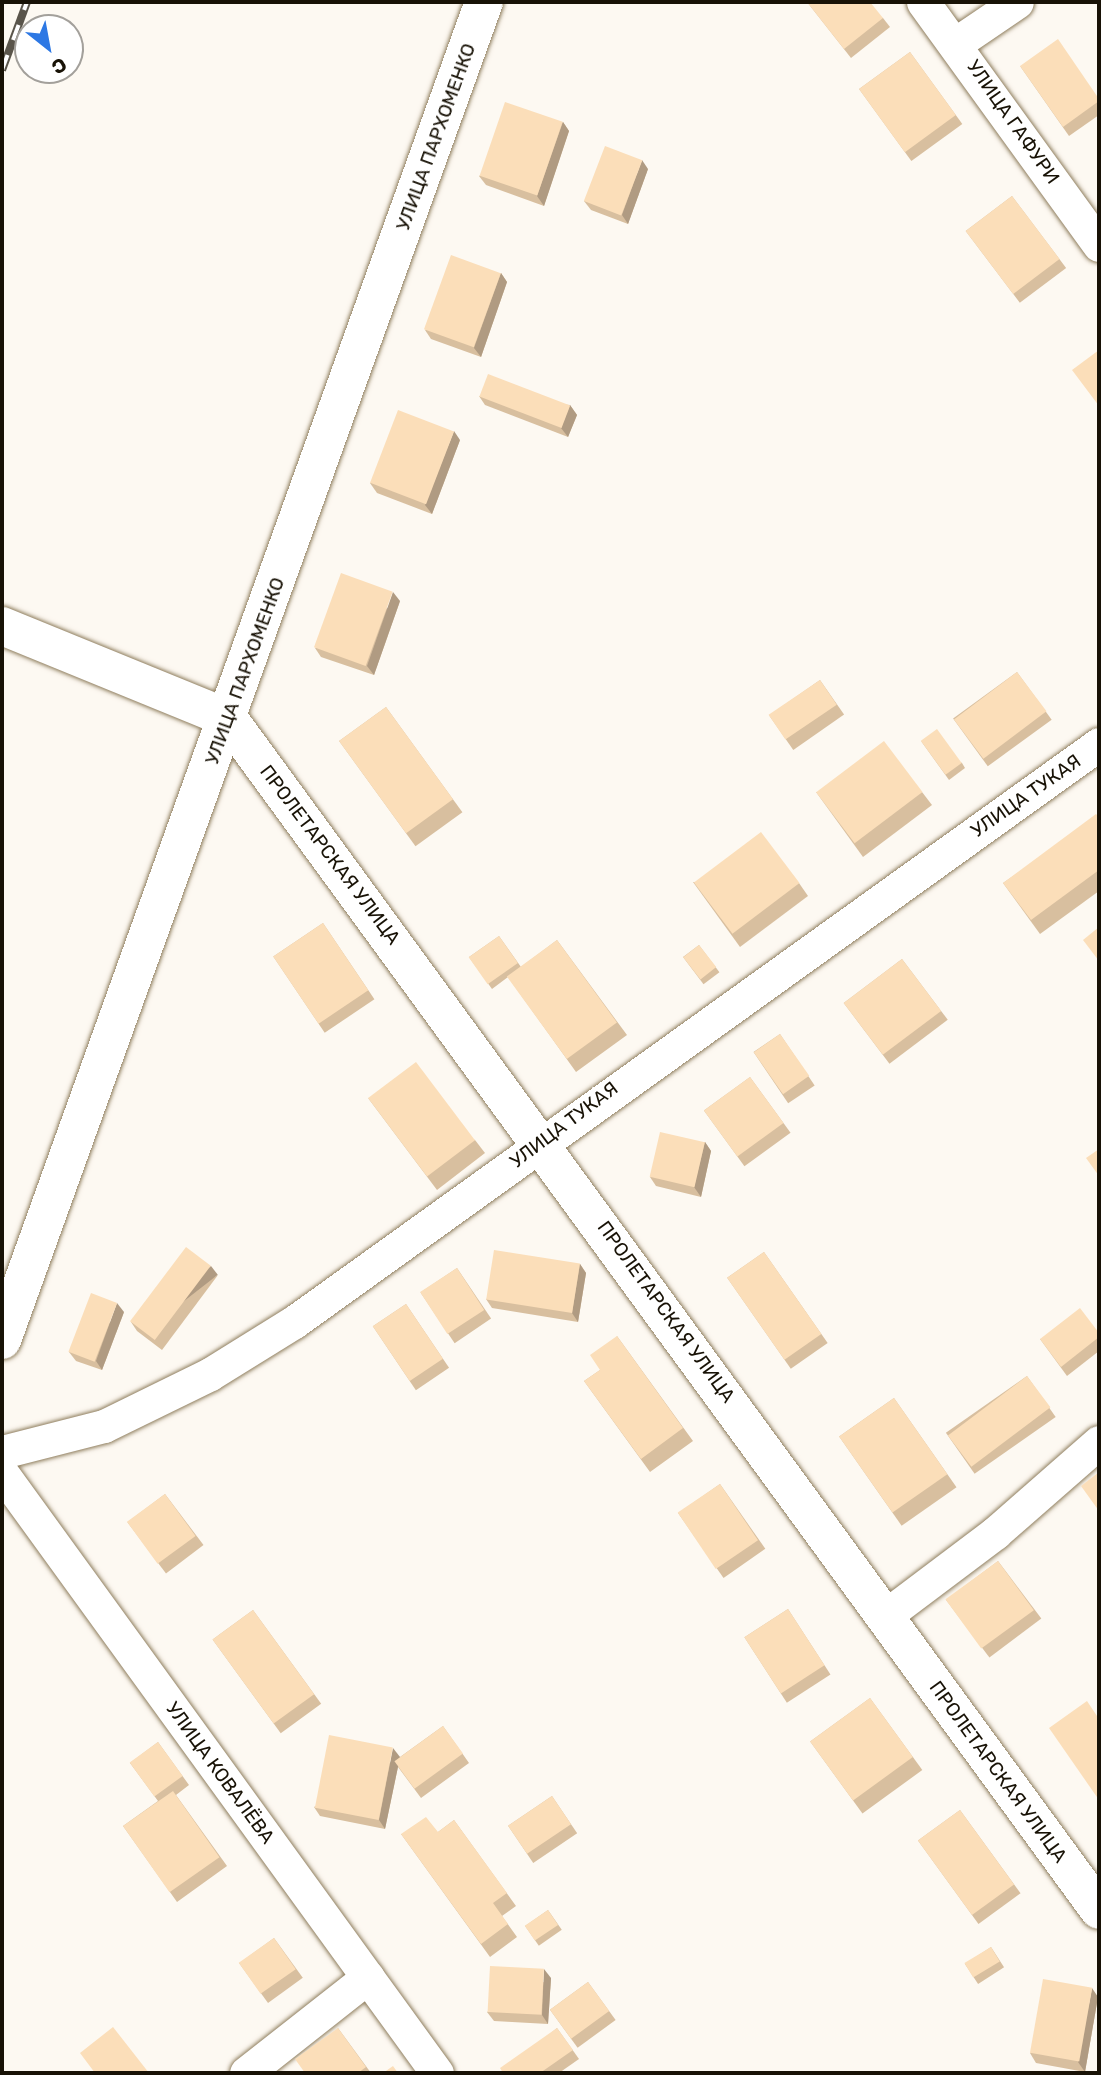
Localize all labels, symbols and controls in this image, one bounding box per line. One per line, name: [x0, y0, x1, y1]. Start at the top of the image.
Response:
north arrow: [14, 14, 84, 84]
street label: УЛИЦА ПАРХОМЕНКО: [392, 40, 480, 234]
text: С: [47, 52, 71, 79]
street label: УЛИЦА ГАФУРИ: [962, 56, 1064, 188]
street label: УЛИЦА ПАРХОМЕНКО: [201, 574, 289, 768]
street label: УЛИЦА ТУКАЯ: [967, 750, 1085, 842]
street label: ПРОЛЕТАРСКАЯ УЛИЦА: [255, 761, 405, 949]
street label: УЛИЦА ТУКАЯ: [506, 1077, 622, 1173]
street label: ПРОЛЕТАРСКАЯ УЛИЦА: [592, 1217, 740, 1407]
street label: ПРОЛЕТАРСКАЯ УЛИЦА: [924, 1677, 1072, 1867]
street label: УЛИЦА КОВАЛЁВА: [161, 1698, 279, 1848]

